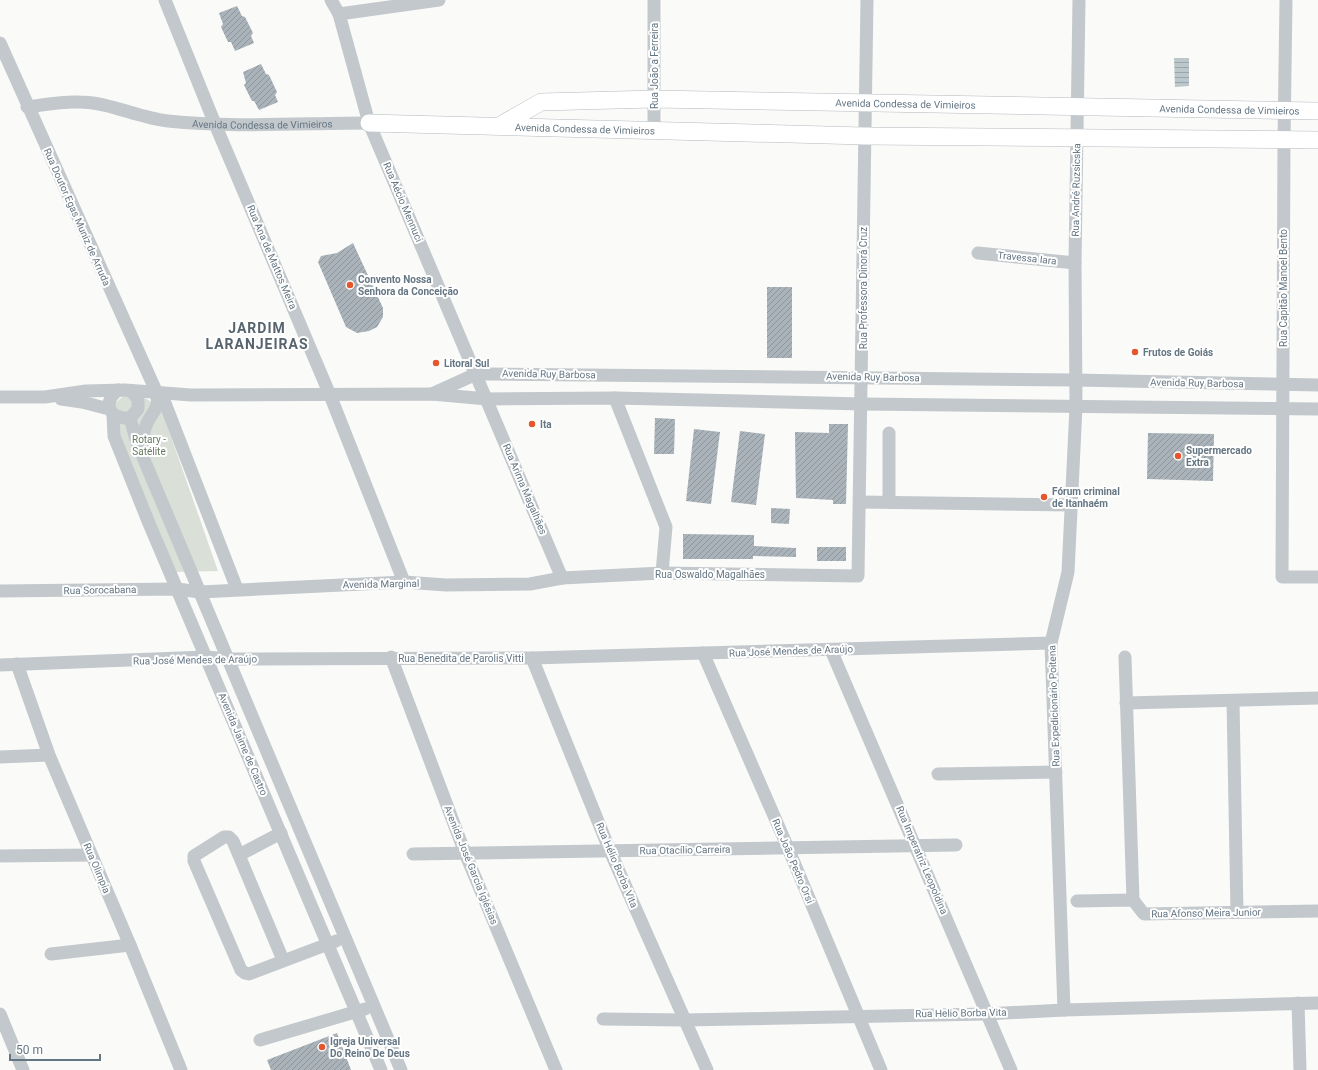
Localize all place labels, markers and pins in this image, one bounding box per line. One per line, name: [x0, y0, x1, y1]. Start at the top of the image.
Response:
place label: Convento Nossa Senhora da Conceição: [358, 274, 459, 297]
marker: Convento Nossa Senhora da Conceição: [345, 280, 355, 290]
marker: Frutos de Goiás: [1130, 347, 1140, 357]
place label: Frutos de Goiás: [1143, 347, 1213, 358]
marker: Litoral Sul: [431, 358, 441, 368]
place label: Litoral Sul: [444, 358, 490, 369]
marker: Ita: [527, 419, 537, 429]
place label: Ita: [540, 419, 552, 430]
place label: Supermercado Extra: [1186, 445, 1252, 468]
marker: Supermercado Extra: [1173, 451, 1183, 461]
place label: Fórum criminal de Itanhaém: [1052, 486, 1120, 509]
marker: Fórum criminal de Itanhaém: [1039, 492, 1049, 502]
place label: Igreja Universal Do Reino De Deus: [330, 1036, 410, 1059]
marker: Igreja Universal Do Reino De Deus: [317, 1042, 327, 1052]

